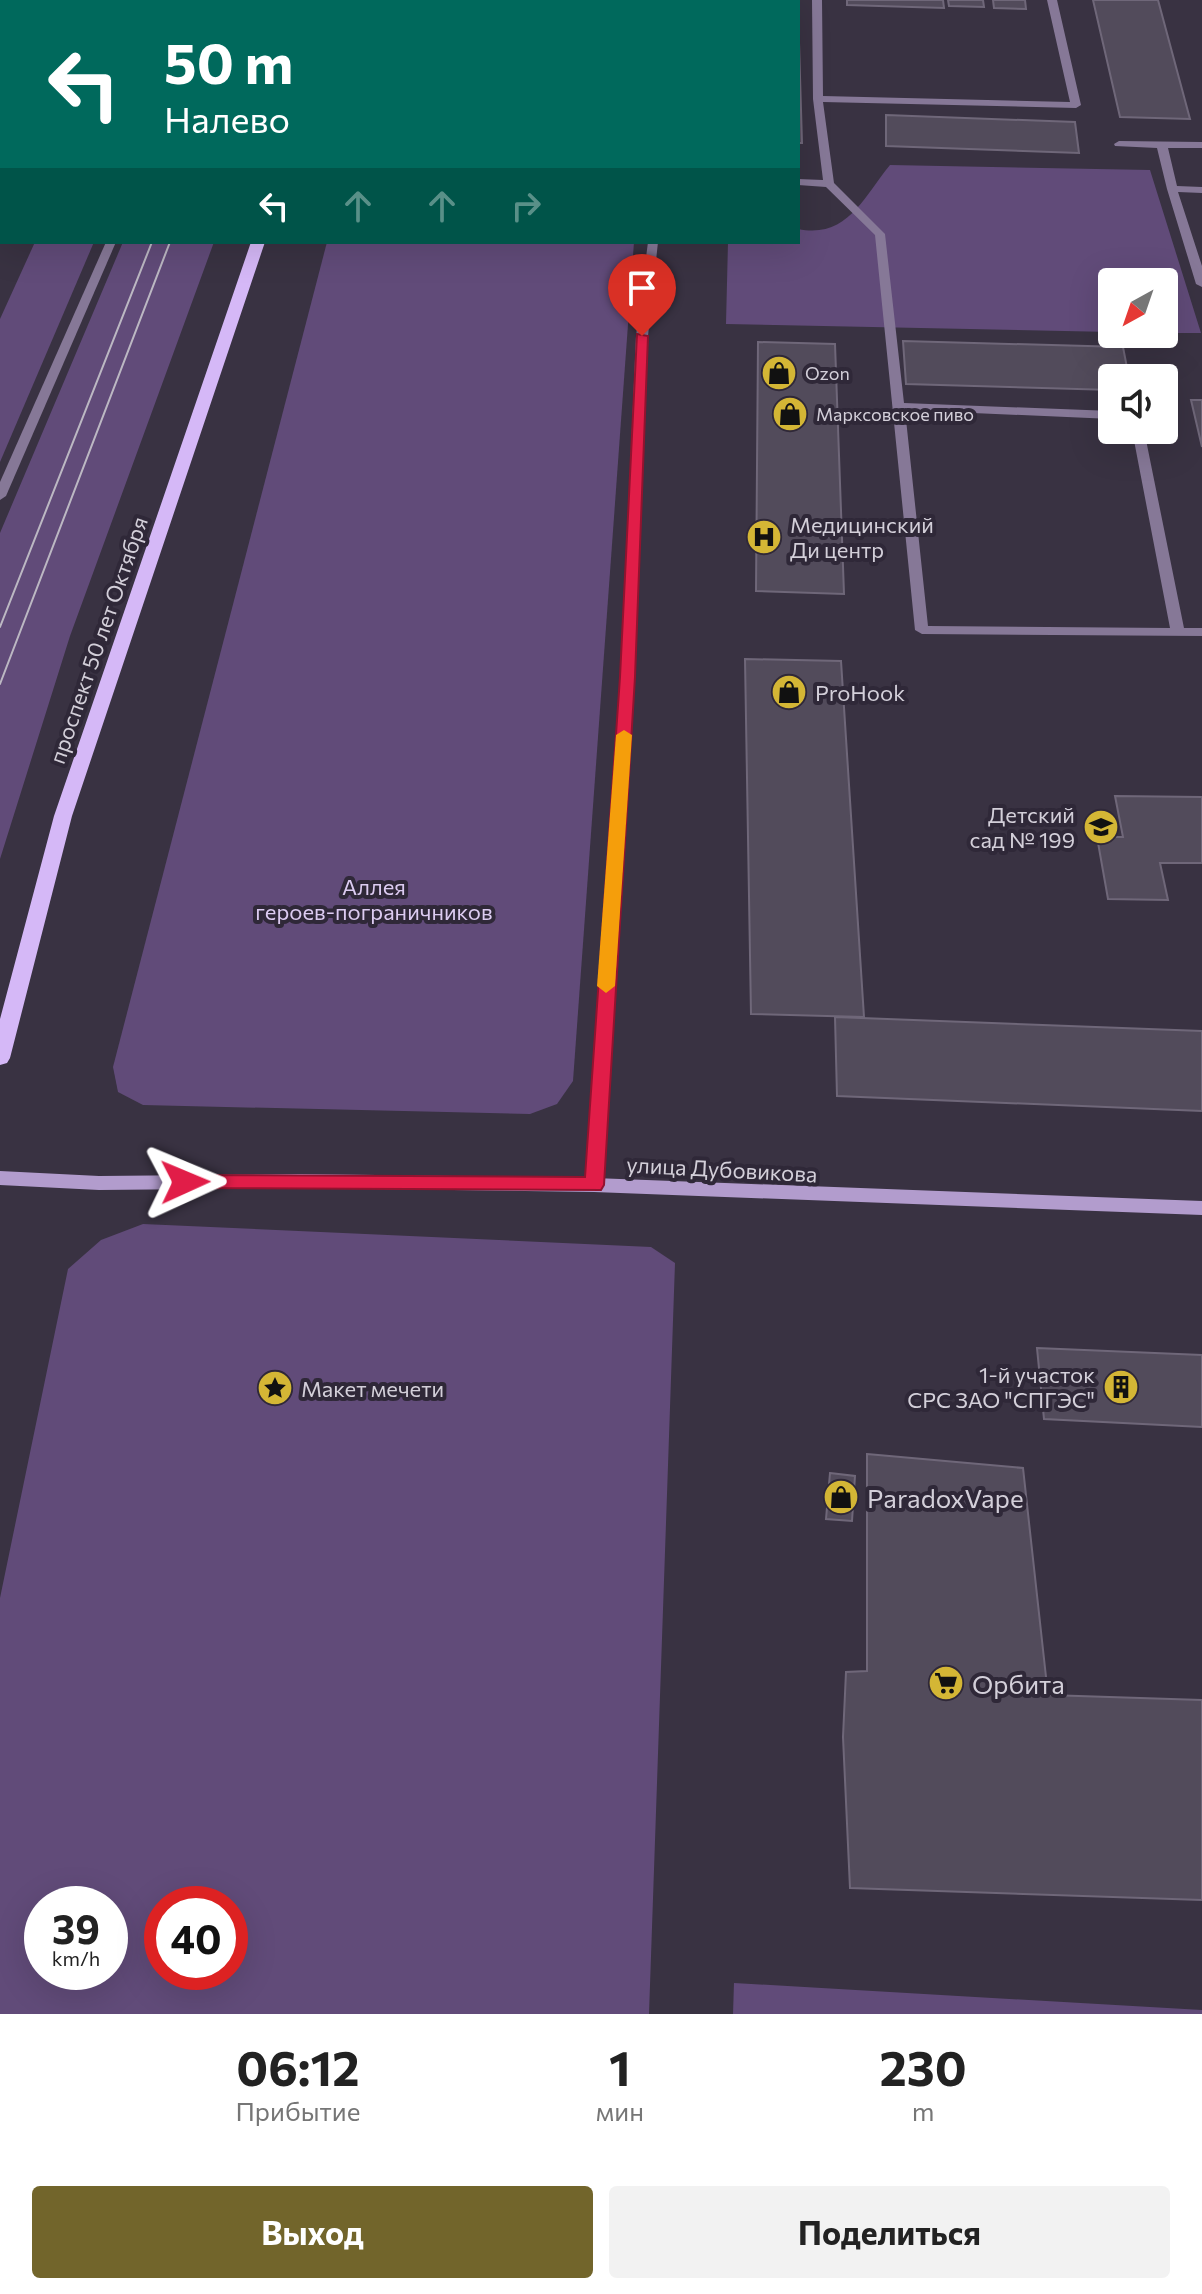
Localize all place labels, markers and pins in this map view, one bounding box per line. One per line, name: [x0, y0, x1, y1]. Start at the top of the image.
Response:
pin: [608, 254, 676, 336]
shop icon: Ozon: [760, 354, 798, 392]
place label: Ozon: [805, 362, 850, 384]
shop icon: Марксовское пиво: [771, 395, 809, 433]
place label: Марксовское пиво: [816, 403, 974, 425]
place label: Медицинский Ди центр: [790, 511, 934, 563]
hospital icon: Медицинский Ди центр: [745, 518, 783, 556]
shop icon: ProHook: [770, 673, 808, 711]
place label: ProHook: [815, 679, 905, 706]
place label: Детский сад № 199: [970, 801, 1075, 853]
school or university icon: Детский сад № 199: [1082, 808, 1120, 846]
place label: 1-й участок СРС ЗАО "СПГЭС": [907, 1361, 1095, 1413]
building icon: 1-й участок СРС ЗАО "СПГЭС": [1102, 1368, 1140, 1406]
place icon: Макет мечети: [256, 1369, 294, 1407]
place label: Макет мечети: [301, 1375, 444, 1402]
shop icon: ParadoxVape: [822, 1478, 860, 1516]
place label: ParadoxVape: [867, 1482, 1024, 1513]
supermarket icon: Орбита: [927, 1664, 965, 1702]
place label: Орбита: [972, 1668, 1065, 1699]

